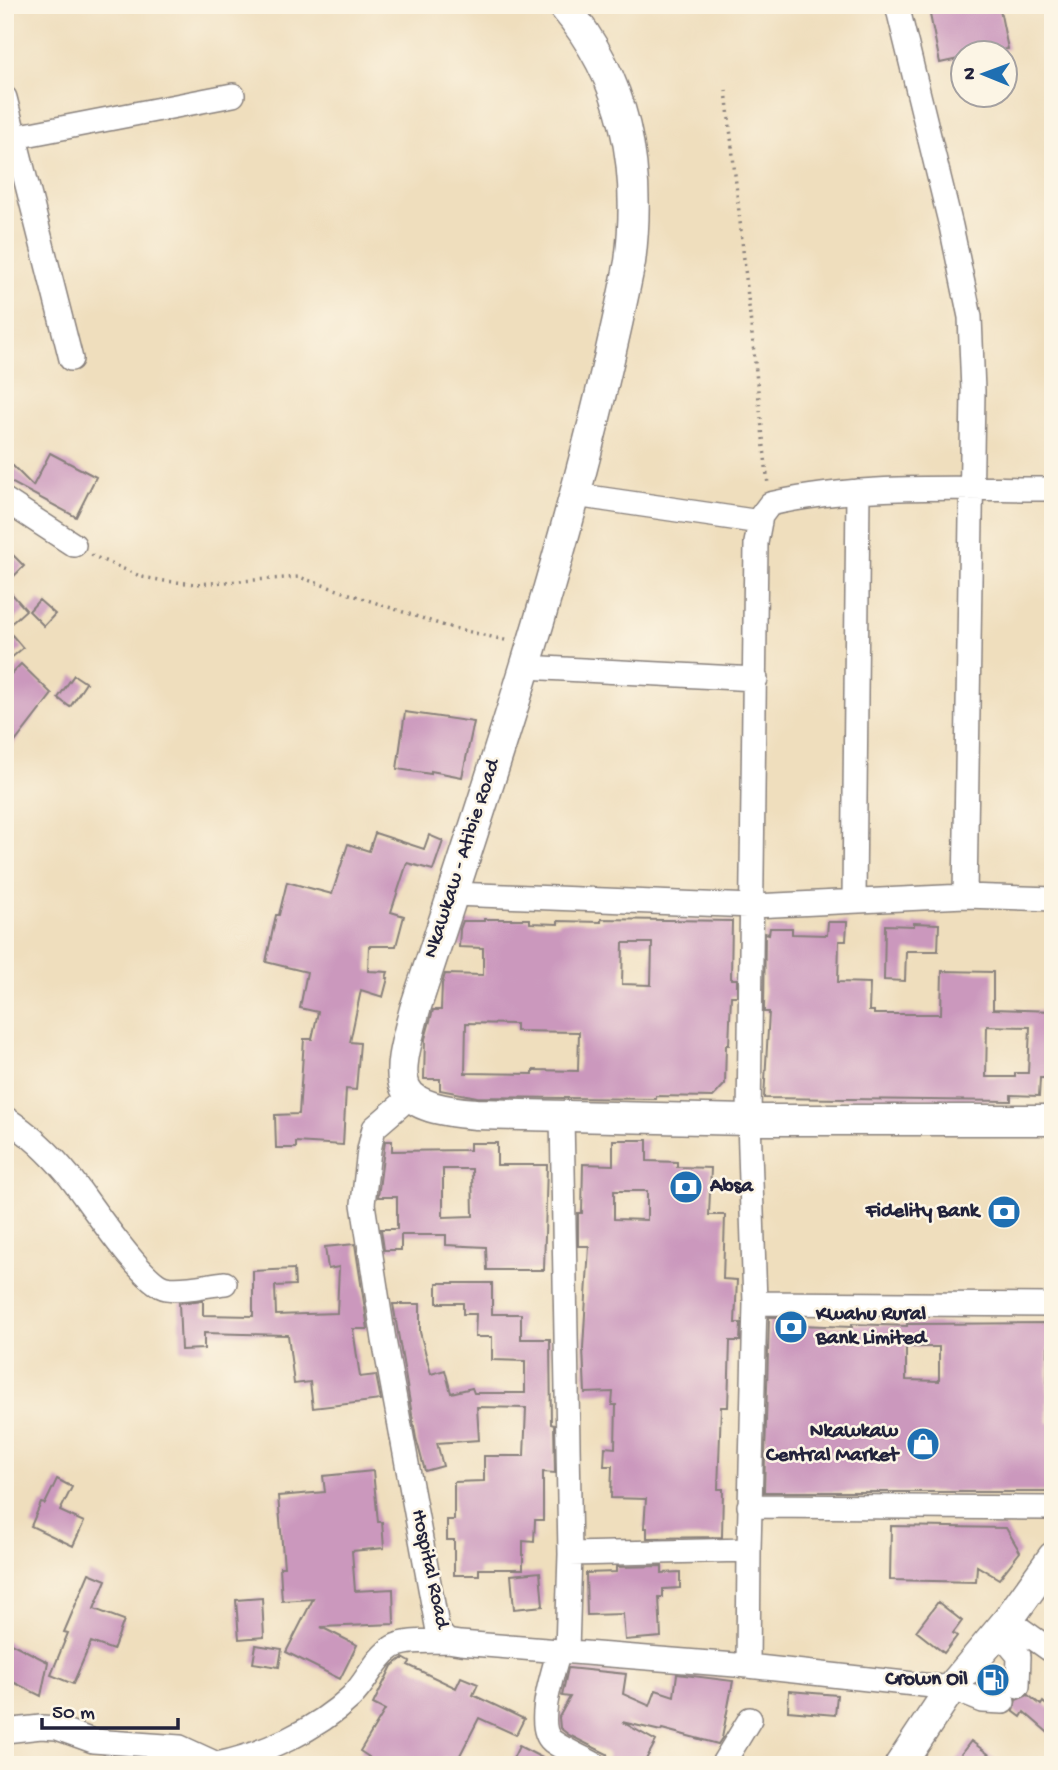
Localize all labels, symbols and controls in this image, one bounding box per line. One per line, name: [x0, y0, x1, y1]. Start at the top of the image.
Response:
north arrow: [950, 38, 1020, 108]
text: N: [959, 67, 982, 80]
street label: Nkawkaw - Atibie Road: [419, 755, 507, 962]
bank icon: Absa: [667, 1168, 705, 1206]
place label: Absa: [709, 1175, 754, 1200]
bank icon: Fidelity Bank: [985, 1193, 1023, 1231]
place label: Fidelity Bank: [865, 1200, 982, 1225]
place label: Kwahu Rural Bank Limited: [815, 1303, 929, 1352]
bank icon: Kwahu Rural Bank Limited: [772, 1308, 810, 1346]
place label: Nkawkaw Central Market: [765, 1420, 900, 1469]
shop icon: Nkawkaw Central Market: [904, 1425, 942, 1463]
street label: Hospital Road: [404, 1507, 454, 1633]
fuel station icon: Crown Oil: [974, 1661, 1012, 1699]
place label: Crown Oil: [884, 1668, 968, 1693]
scale bar: [42, 1686, 178, 1730]
text: 50 m: [52, 1702, 95, 1727]

